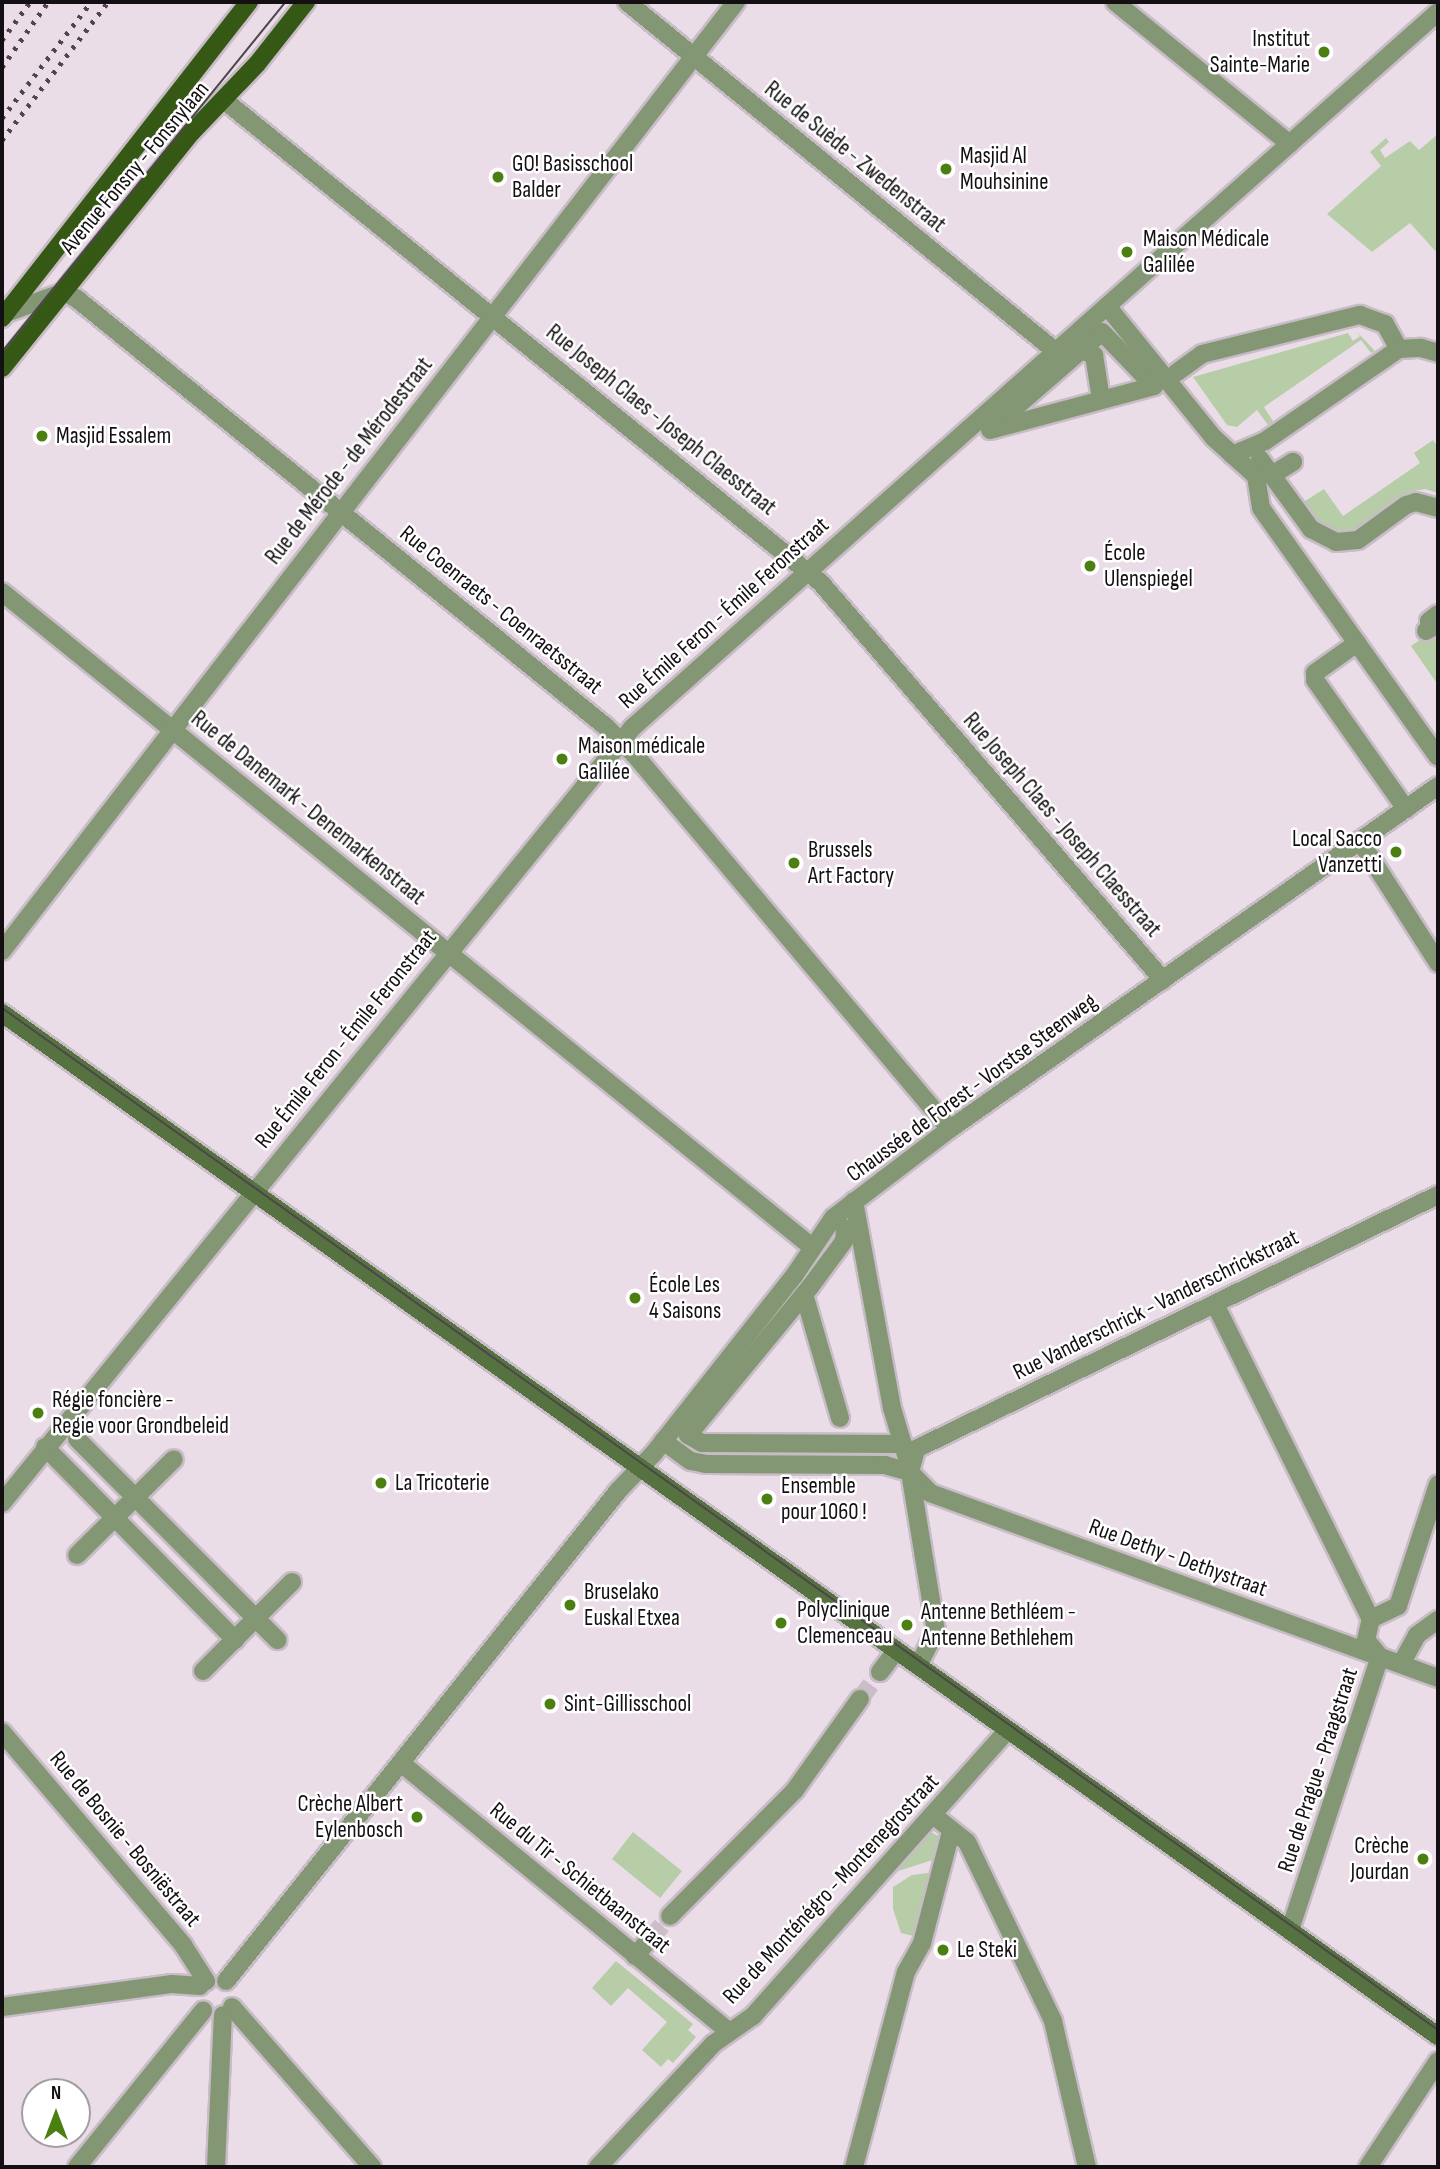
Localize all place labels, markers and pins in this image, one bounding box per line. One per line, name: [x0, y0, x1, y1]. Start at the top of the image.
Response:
place label: Institut Sainte-Marie: [1210, 25, 1310, 79]
marker: Institut Sainte-Marie: [1316, 44, 1332, 60]
place label: Masjid Al Mouhsinine: [960, 142, 1048, 196]
place label: GO! Basisschool Balder: [512, 150, 633, 204]
marker: Masjid Al Mouhsinine: [938, 161, 954, 177]
marker: GO! Basisschool Balder: [490, 169, 506, 185]
place label: Maison Médicale Galilée: [1143, 225, 1269, 279]
marker: Maison Médicale Galilée: [1117, 242, 1137, 262]
place label: Masjid Essalem: [56, 422, 171, 450]
marker: Masjid Essalem: [34, 428, 50, 444]
place label: École Ulenspiegel: [1104, 539, 1193, 593]
marker: École Ulenspiegel: [1082, 558, 1098, 574]
place label: Maison médicale Galilée: [578, 732, 705, 786]
marker: Maison médicale Galilée: [552, 749, 572, 769]
place label: Local Sacco Vanzetti: [1292, 825, 1382, 879]
place label: Brussels Art Factory: [808, 836, 894, 890]
marker: Local Sacco Vanzetti: [1388, 844, 1404, 860]
marker: Brussels Art Factory: [786, 855, 802, 871]
place label: École Les 4 Saisons: [649, 1271, 721, 1325]
marker: École Les 4 Saisons: [627, 1290, 643, 1306]
place label: Régie foncière - Regie voor Grondbeleid: [52, 1386, 229, 1440]
marker: Régie foncière - Regie voor Grondbeleid: [30, 1405, 46, 1421]
place label: La Tricoterie: [395, 1469, 489, 1497]
place label: Ensemble pour 1060 !: [781, 1472, 867, 1526]
marker: La Tricoterie: [373, 1475, 389, 1491]
marker: Ensemble pour 1060 !: [759, 1491, 775, 1507]
place label: Bruselako Euskal Etxea: [584, 1578, 680, 1632]
place label: Polyclinique Clemenceau: [797, 1596, 892, 1650]
marker: Bruselako Euskal Etxea: [562, 1597, 578, 1613]
place label: Antenne Bethléem - Antenne Bethlehem: [921, 1598, 1076, 1652]
marker: Polyclinique Clemenceau: [771, 1613, 791, 1633]
marker: Antenne Bethléem - Antenne Bethlehem: [899, 1617, 915, 1633]
place label: Sint-Gillisschool: [564, 1690, 691, 1718]
marker: Sint-Gillisschool: [542, 1696, 558, 1712]
place label: Crèche Albert Eylenbosch: [297, 1790, 403, 1844]
marker: Crèche Albert Eylenbosch: [409, 1809, 425, 1825]
place label: Crèche Jourdan: [1351, 1832, 1409, 1886]
marker: Crèche Jourdan: [1415, 1851, 1431, 1867]
place label: Le Steki: [957, 1936, 1017, 1964]
marker: Le Steki: [935, 1942, 951, 1958]

